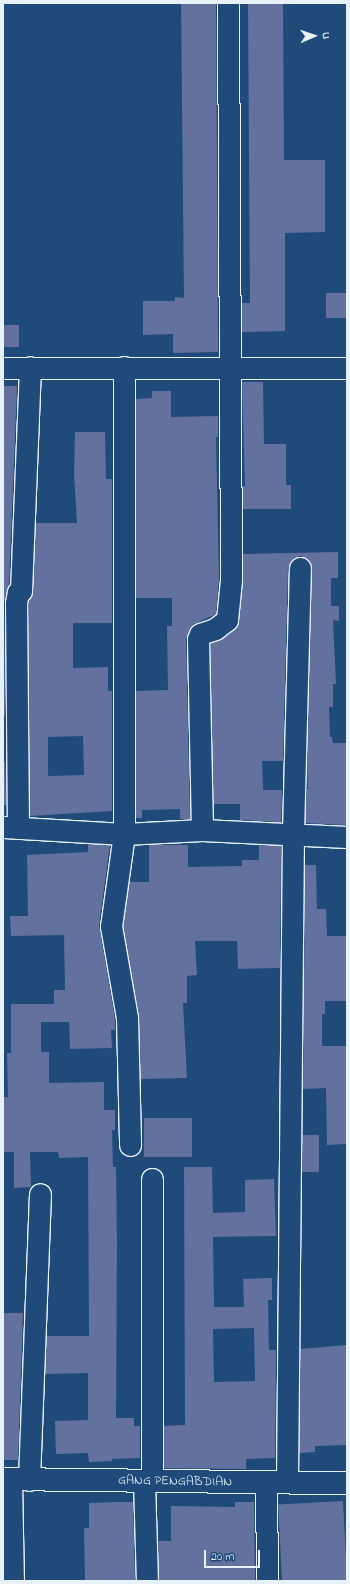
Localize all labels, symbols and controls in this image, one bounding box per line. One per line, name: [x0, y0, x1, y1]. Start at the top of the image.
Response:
north arrow: [294, 16, 334, 56]
text: U: [318, 32, 334, 39]
street label: GANG PENGABDIAN: [118, 1473, 232, 1491]
scale bar: [206, 1542, 262, 1568]
text: 20 m: [211, 1548, 234, 1566]

